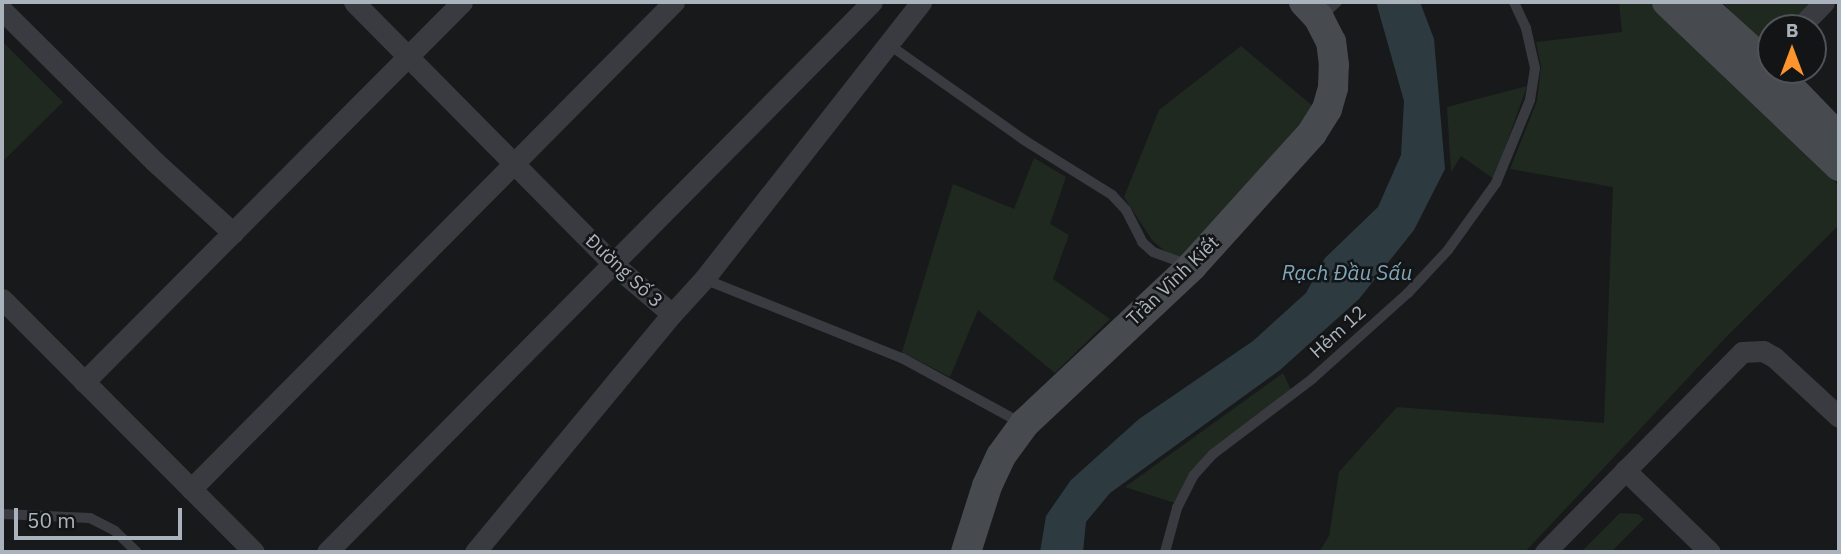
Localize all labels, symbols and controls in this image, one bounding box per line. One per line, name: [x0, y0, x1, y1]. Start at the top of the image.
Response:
north arrow: [1757, 14, 1827, 84]
text: B: [1786, 18, 1798, 42]
street label: Đường Số 3: [581, 230, 667, 312]
street label: Trần Vĩnh Kiết: [1122, 231, 1224, 331]
water label: Rạch Đầu Sấu: [1282, 259, 1412, 285]
street label: Hẻm 12: [1305, 301, 1371, 363]
scale bar: [18, 494, 186, 538]
text: 50 m: [27, 506, 76, 534]

